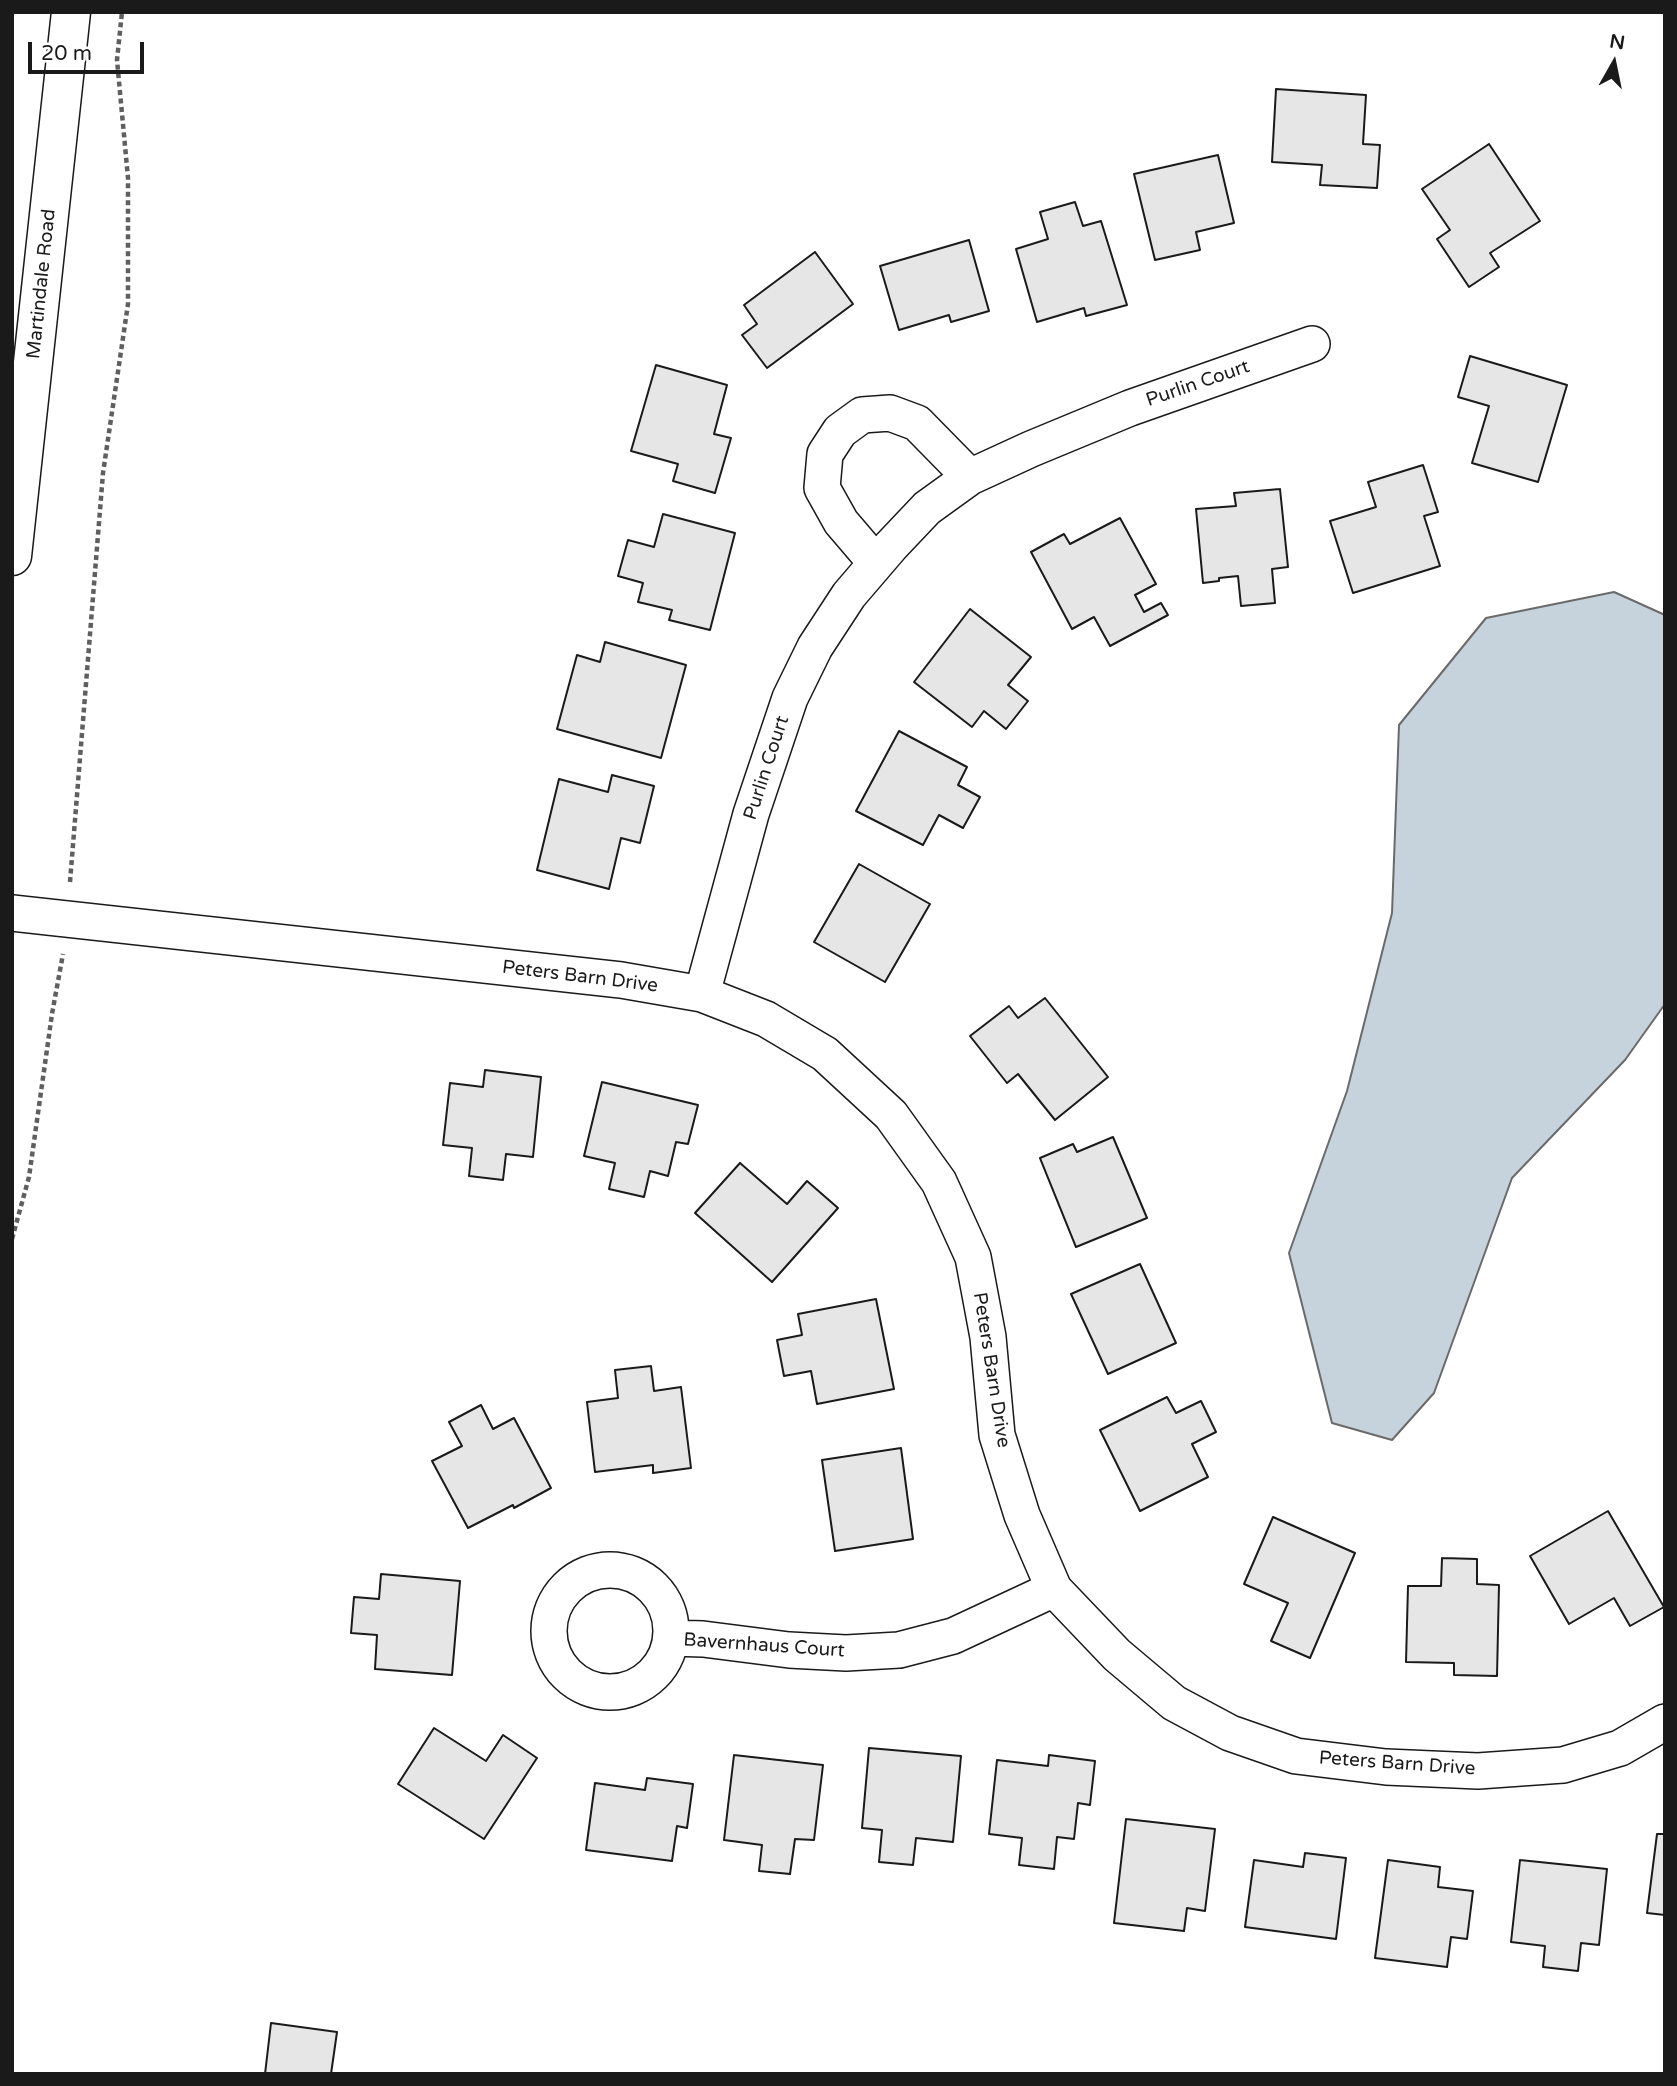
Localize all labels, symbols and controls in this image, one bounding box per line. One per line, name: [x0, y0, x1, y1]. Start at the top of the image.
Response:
scale bar: [32, 28, 147, 72]
north arrow: [1579, 28, 1649, 98]
text: N: [1608, 30, 1627, 54]
text: 20 m: [41, 41, 92, 66]
street label: Martindale Road: [23, 208, 61, 360]
street label: Purlin Court: [1143, 356, 1253, 412]
street label: Purlin Court: [739, 713, 795, 823]
street label: Peters Barn Drive: [501, 956, 659, 998]
street label: Peters Barn Drive: [967, 1291, 1015, 1449]
street label: Bavernhaus Court: [683, 1629, 845, 1663]
street label: Peters Barn Drive: [1318, 1747, 1476, 1781]

